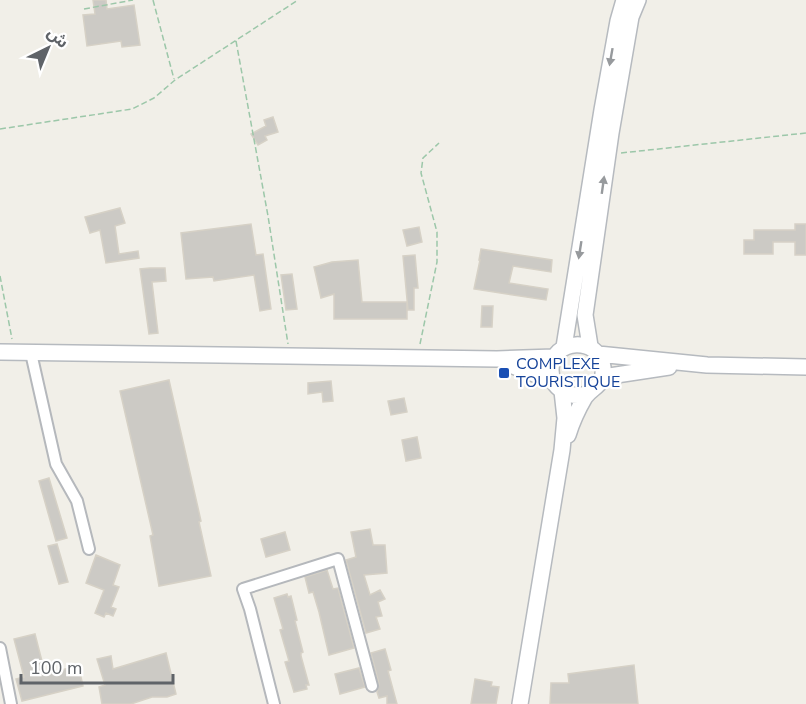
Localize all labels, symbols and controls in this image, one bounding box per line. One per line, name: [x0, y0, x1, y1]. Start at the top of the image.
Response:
north arrow: [18, 18, 78, 78]
text: ش: [42, 22, 73, 53]
one-way arrow: [607, 48, 616, 67]
one-way arrow: [599, 175, 608, 194]
one-way arrow: [575, 240, 584, 259]
place label: COMPLEXE TOURISTIQUE: [516, 353, 620, 393]
marker: COMPLEXE TOURISTIQUE: [497, 366, 511, 380]
scale bar: [21, 647, 172, 685]
text: 100 m: [30, 656, 82, 680]

